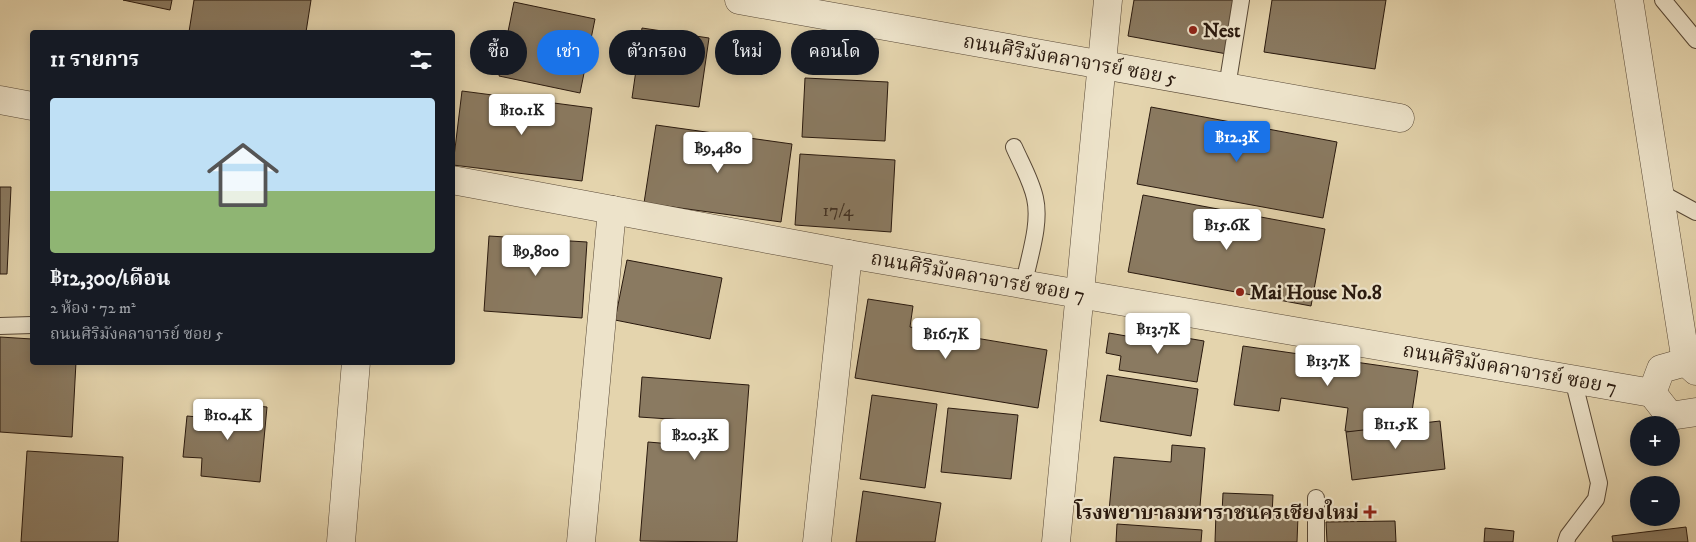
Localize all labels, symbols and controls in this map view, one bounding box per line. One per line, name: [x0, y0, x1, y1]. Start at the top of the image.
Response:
place label: Nest: [1203, 19, 1241, 44]
marker: Nest: [1187, 24, 1199, 36]
street label: ถนนศิริมังคลาจารย์ ซอย 5: [961, 29, 1179, 92]
chip: ซื้อ: [470, 30, 527, 75]
chip: เช่า: [537, 30, 599, 75]
chip: ตัวกรอง: [609, 30, 705, 75]
chip: ใหม่: [715, 30, 781, 75]
chip: คอนโด: [791, 30, 879, 75]
icon: filters: [407, 46, 435, 74]
text: 11 รายการ: [50, 47, 139, 73]
pin: ฿10.1K: [481, 94, 563, 136]
text: ฿10.1K: [500, 100, 544, 120]
pin: ฿12.3K: [1196, 120, 1278, 163]
text: ฿12.3K: [1215, 127, 1259, 147]
icon: home: [198, 130, 288, 220]
pin: ฿9,480: [677, 132, 759, 174]
text: ฿9,480: [694, 138, 742, 158]
house number: 17/4: [823, 200, 854, 222]
pin: ฿15.6K: [1186, 208, 1268, 251]
text: ฿15.6K: [1204, 215, 1250, 235]
pin: ฿9,800: [495, 234, 577, 277]
text: ฿9,800: [513, 241, 559, 261]
street label: ถนนศิริมังคลาจารย์ ซอย 7: [869, 246, 1087, 309]
text: ฿12,300/เดือน: [50, 266, 170, 292]
place label: Mai House No.8: [1250, 281, 1382, 306]
marker: Mai House No.8: [1234, 286, 1246, 298]
text: 2 ห้อง · 72 m²: [50, 298, 136, 318]
pin: ฿13.7K: [1117, 312, 1199, 355]
pin: ฿16.7K: [905, 318, 987, 360]
text: ฿13.7K: [1136, 319, 1180, 339]
text: ถนนศิริมังคลาจารย์ ซอย 5: [50, 324, 223, 344]
text: ฿16.7K: [923, 324, 969, 344]
street label: ถนนศิริมังคลาจารย์ ซอย 7: [1401, 338, 1619, 401]
pin: ฿13.7K: [1287, 344, 1369, 387]
text: ฿13.7K: [1306, 351, 1350, 371]
pin: ฿10.4K: [187, 398, 269, 441]
text: ฿10.4K: [204, 405, 252, 425]
pin: ฿11.5K: [1355, 408, 1437, 450]
text: ฿11.5K: [1374, 414, 1418, 434]
map controls: [1630, 416, 1680, 526]
button: +: [1630, 416, 1680, 466]
pin: ฿20.3K: [654, 418, 736, 461]
text: ฿20.3K: [672, 425, 718, 445]
button: −: [1630, 476, 1680, 526]
place label: โรงพยาบาลมหาราชนครเชียงใหม่: [1073, 499, 1359, 526]
marker: โรงพยาบาลมหาราชนครเชียงใหม่: [1363, 505, 1377, 519]

